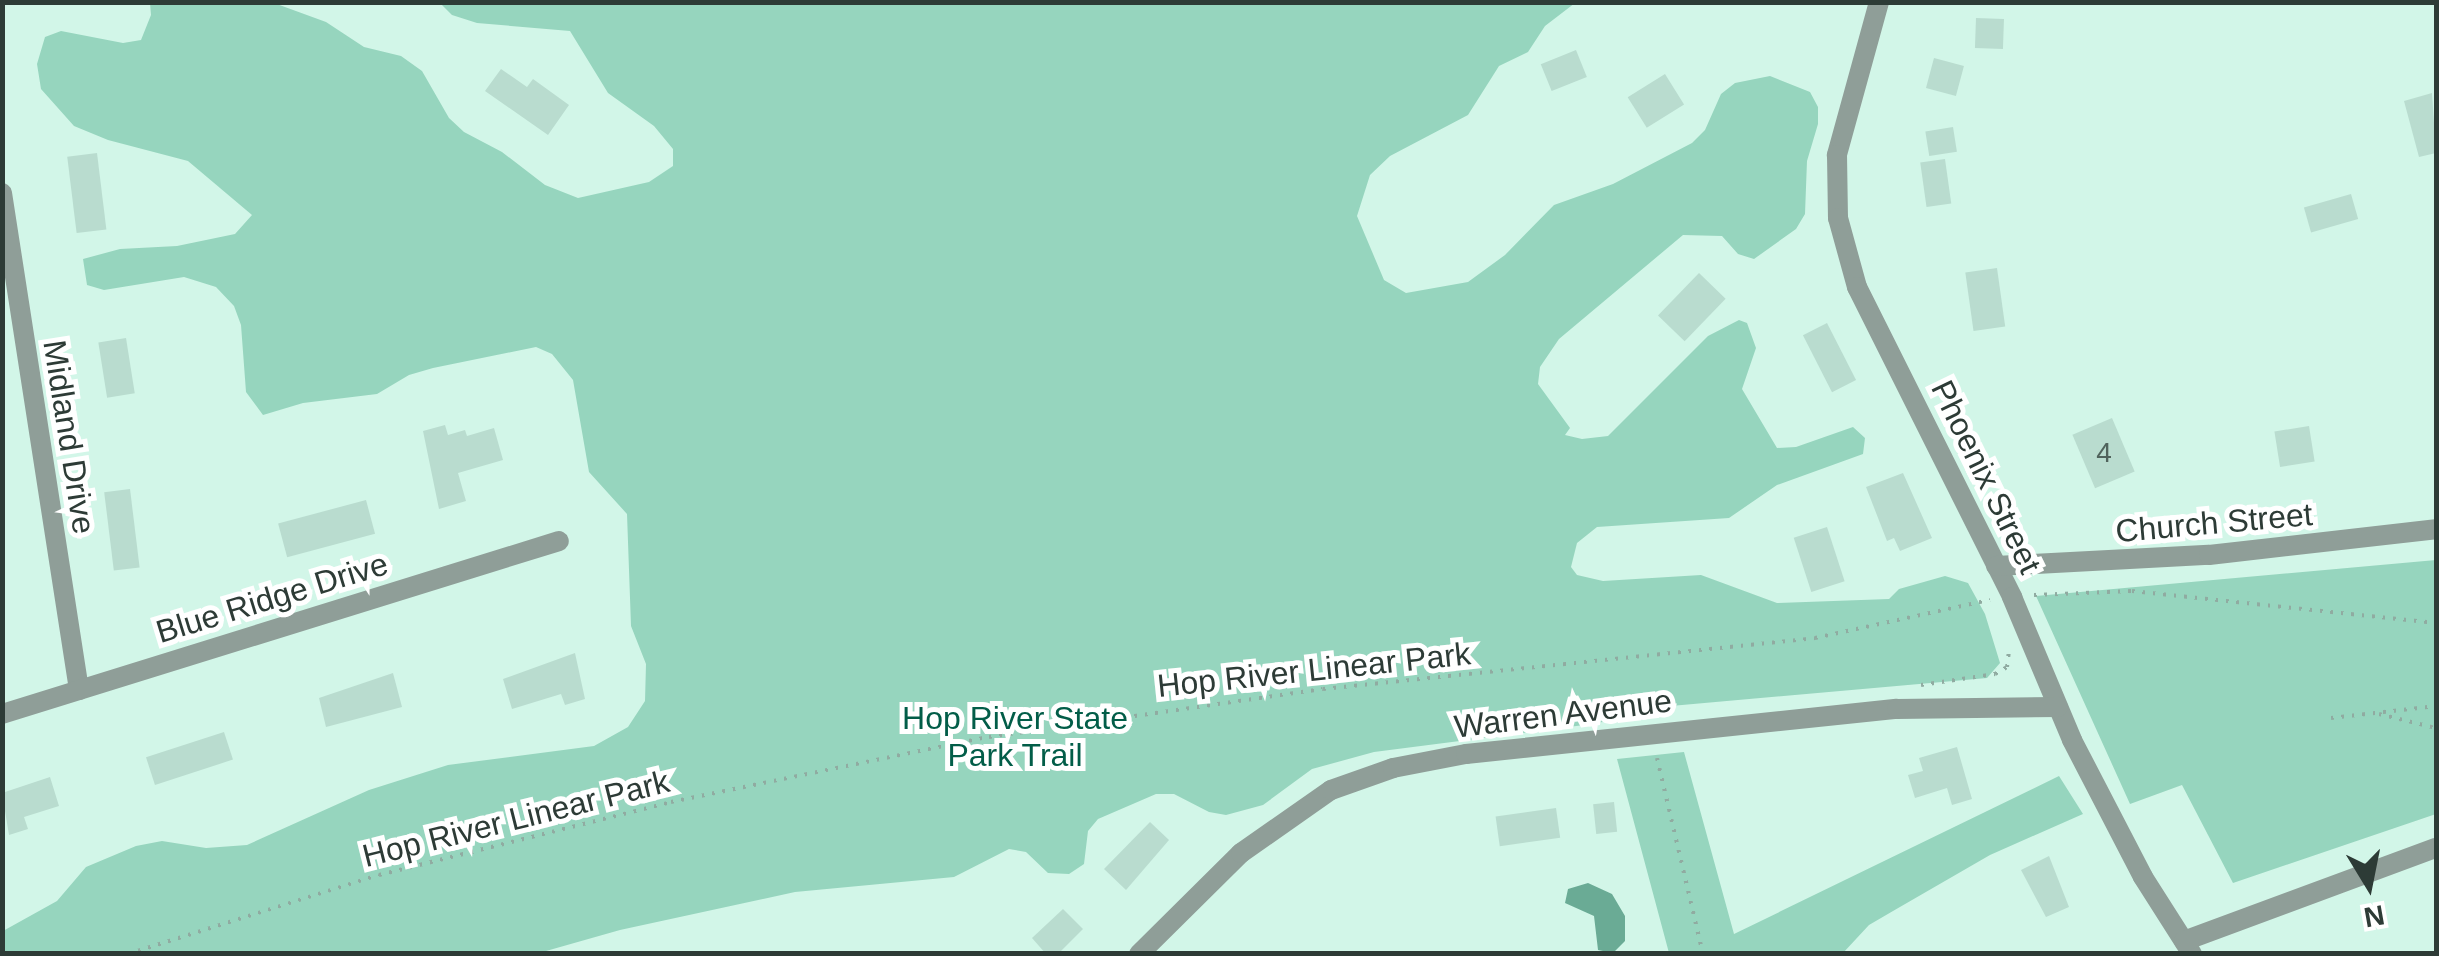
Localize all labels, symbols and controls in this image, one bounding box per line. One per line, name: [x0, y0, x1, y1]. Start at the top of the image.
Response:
street label: Midland Drive: [35, 337, 103, 537]
street label: Phoenix Street: [1923, 374, 2049, 580]
house number: 4: [2096, 436, 2112, 470]
street label: Church Street: [2114, 495, 2314, 551]
street label: Blue Ridge Drive: [152, 545, 392, 651]
street label: Hop River Linear Park: [1155, 634, 1473, 706]
street label: Warren Avenue: [1451, 682, 1675, 746]
park label: Hop River State Park Trail: [902, 700, 1128, 775]
street label: Hop River Linear Park: [359, 762, 673, 876]
north arrow: [2319, 836, 2419, 936]
text: N: [2362, 899, 2387, 933]

